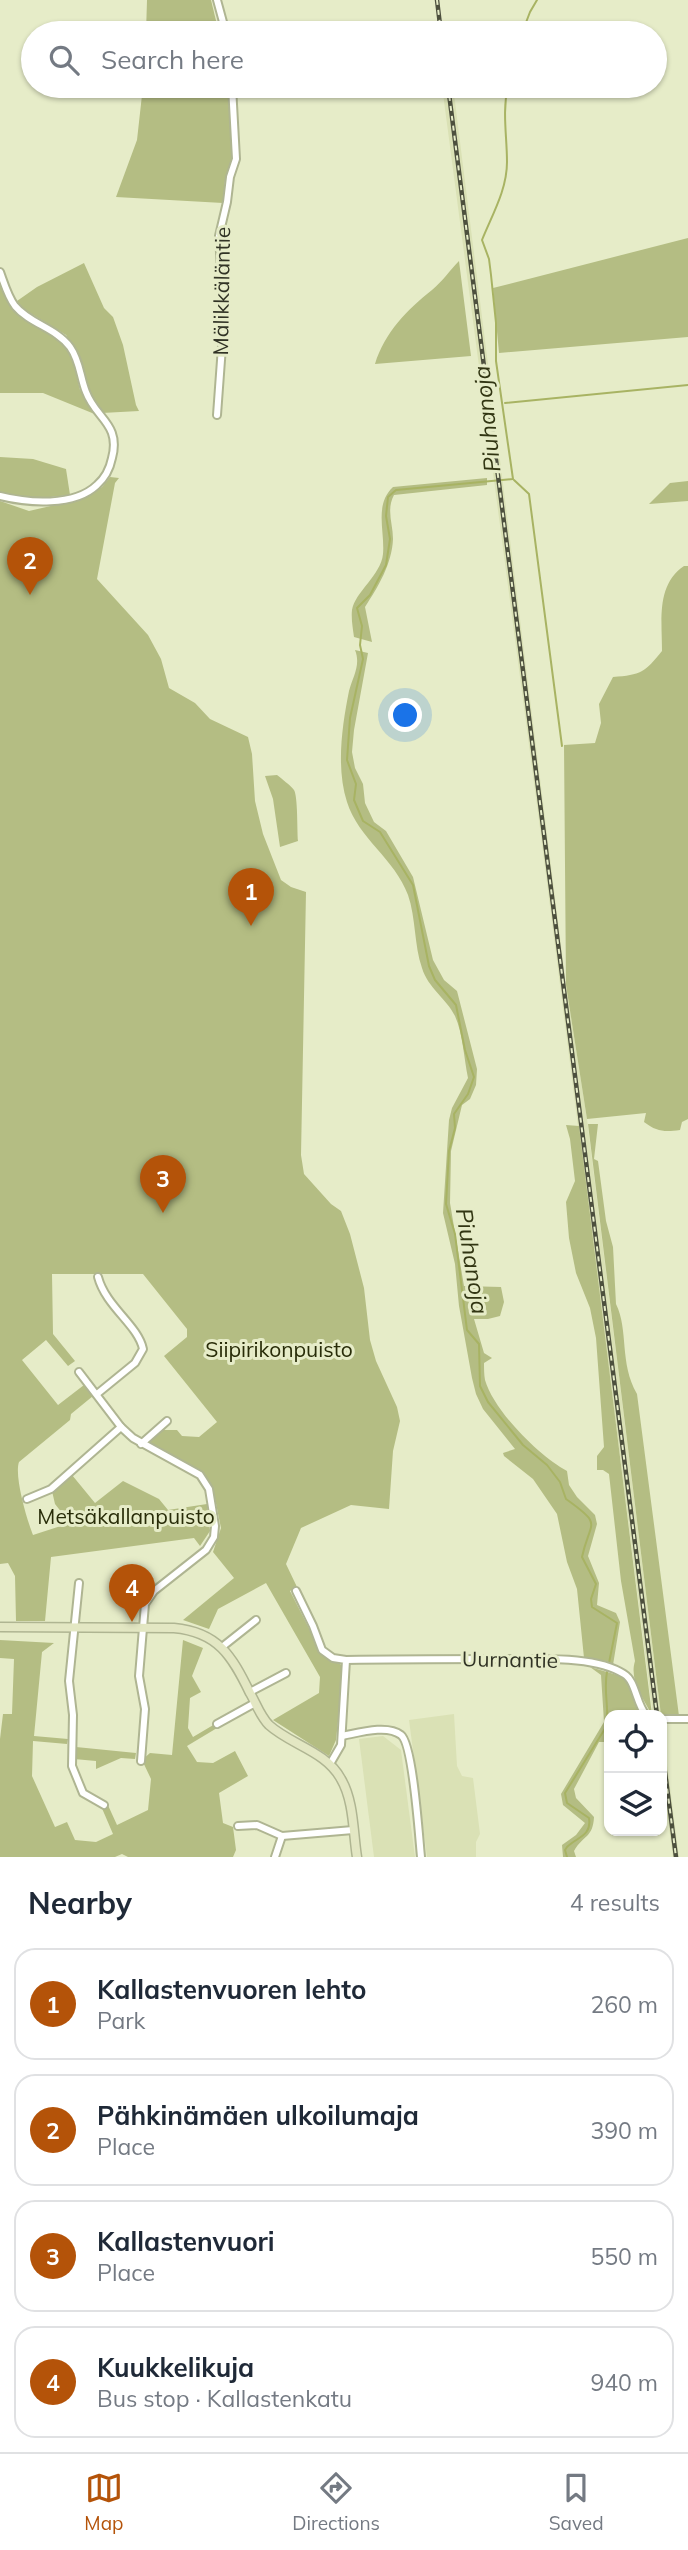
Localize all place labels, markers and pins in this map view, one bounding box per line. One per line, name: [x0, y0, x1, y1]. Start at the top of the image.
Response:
pin: 2: [7, 537, 53, 595]
pin: 1: [228, 868, 274, 926]
pin: 3: [140, 1155, 186, 1213]
pin: 4: [109, 1564, 155, 1622]

